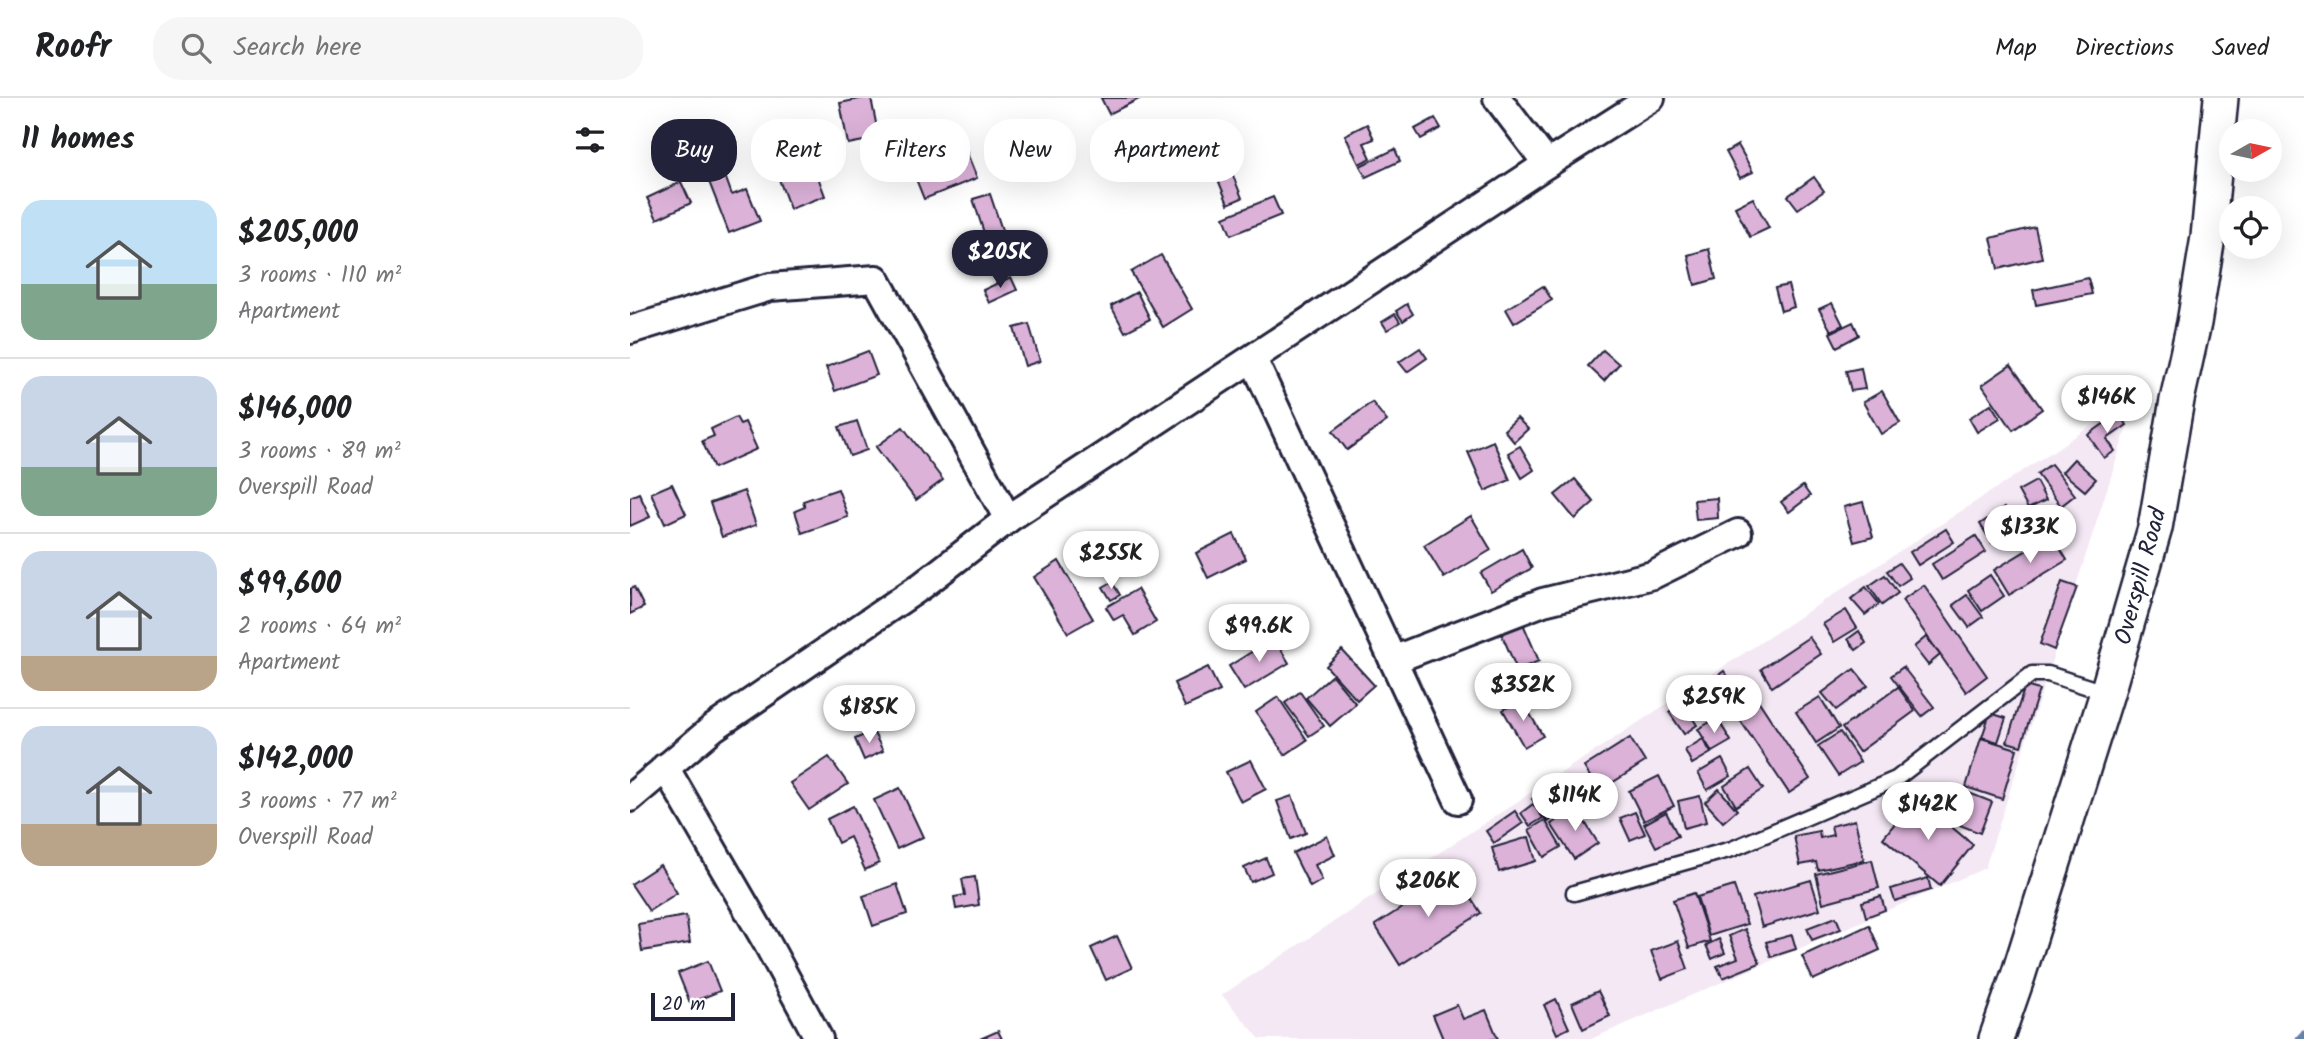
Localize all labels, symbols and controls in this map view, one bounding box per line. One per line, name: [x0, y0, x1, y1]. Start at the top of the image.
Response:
search box: [153, 17, 643, 80]
text: Roofr: [35, 22, 111, 75]
text: Search here: [233, 27, 361, 69]
icon: search: [177, 29, 215, 67]
text: Map: [1995, 29, 2037, 68]
text: Directions: [2075, 29, 2174, 68]
text: Saved: [2212, 29, 2269, 68]
text: 11 homes: [21, 116, 134, 164]
chip: Buy: [651, 119, 737, 182]
chip: Rent: [751, 119, 846, 182]
chip: Filters: [860, 119, 970, 182]
chip: New: [984, 119, 1076, 182]
chip: Apartment: [1090, 119, 1244, 182]
north arrow: [2219, 119, 2282, 182]
map controls: [2219, 119, 2282, 259]
icon: filters: [571, 121, 609, 159]
button: locate: [2219, 196, 2282, 259]
text: $205,000: [238, 210, 358, 258]
icon: home: [77, 228, 161, 312]
pin: $205K: [951, 230, 1049, 290]
text: $205K: [968, 235, 1032, 271]
text: 3 rooms · 110 m²: [238, 258, 401, 294]
text: Apartment: [238, 294, 340, 330]
pin: $146K: [2058, 376, 2156, 435]
text: $146K: [2077, 380, 2137, 416]
text: $146,000: [238, 386, 351, 434]
icon: home: [77, 404, 161, 488]
text: 3 rooms · 89 m²: [238, 434, 401, 470]
text: Overspill Road: [238, 470, 373, 506]
street label: Overspill Road: [2104, 503, 2179, 649]
pin: $133K: [1981, 505, 2079, 565]
text: $133K: [2000, 510, 2060, 546]
pin: $255K: [1062, 532, 1160, 591]
text: $255K: [1079, 536, 1143, 572]
text: $99,600: [238, 561, 341, 609]
icon: home: [77, 579, 161, 663]
pin: $99.6K: [1202, 604, 1316, 664]
text: 2 rooms · 64 m²: [238, 609, 401, 645]
text: $99.6K: [1225, 609, 1293, 645]
text: Apartment: [238, 645, 340, 681]
pin: $352K: [1474, 664, 1572, 723]
text: $352K: [1490, 668, 1556, 704]
pin: $259K: [1665, 676, 1763, 735]
text: $259K: [1682, 680, 1746, 716]
pin: $185K: [820, 686, 918, 745]
text: $185K: [839, 690, 899, 726]
text: $142,000: [238, 736, 353, 784]
icon: home: [77, 754, 161, 838]
pin: $114K: [1526, 774, 1624, 833]
text: $114K: [1548, 778, 1602, 814]
pin: $142K: [1879, 782, 1977, 842]
text: 3 rooms · 77 m²: [238, 784, 397, 820]
text: $142K: [1898, 787, 1958, 823]
text: Overspill Road: [238, 820, 373, 856]
pin: $206K: [1379, 860, 1477, 919]
text: $206K: [1395, 864, 1461, 900]
scale bar: [651, 990, 735, 1022]
text: 20 m: [662, 990, 705, 1020]

